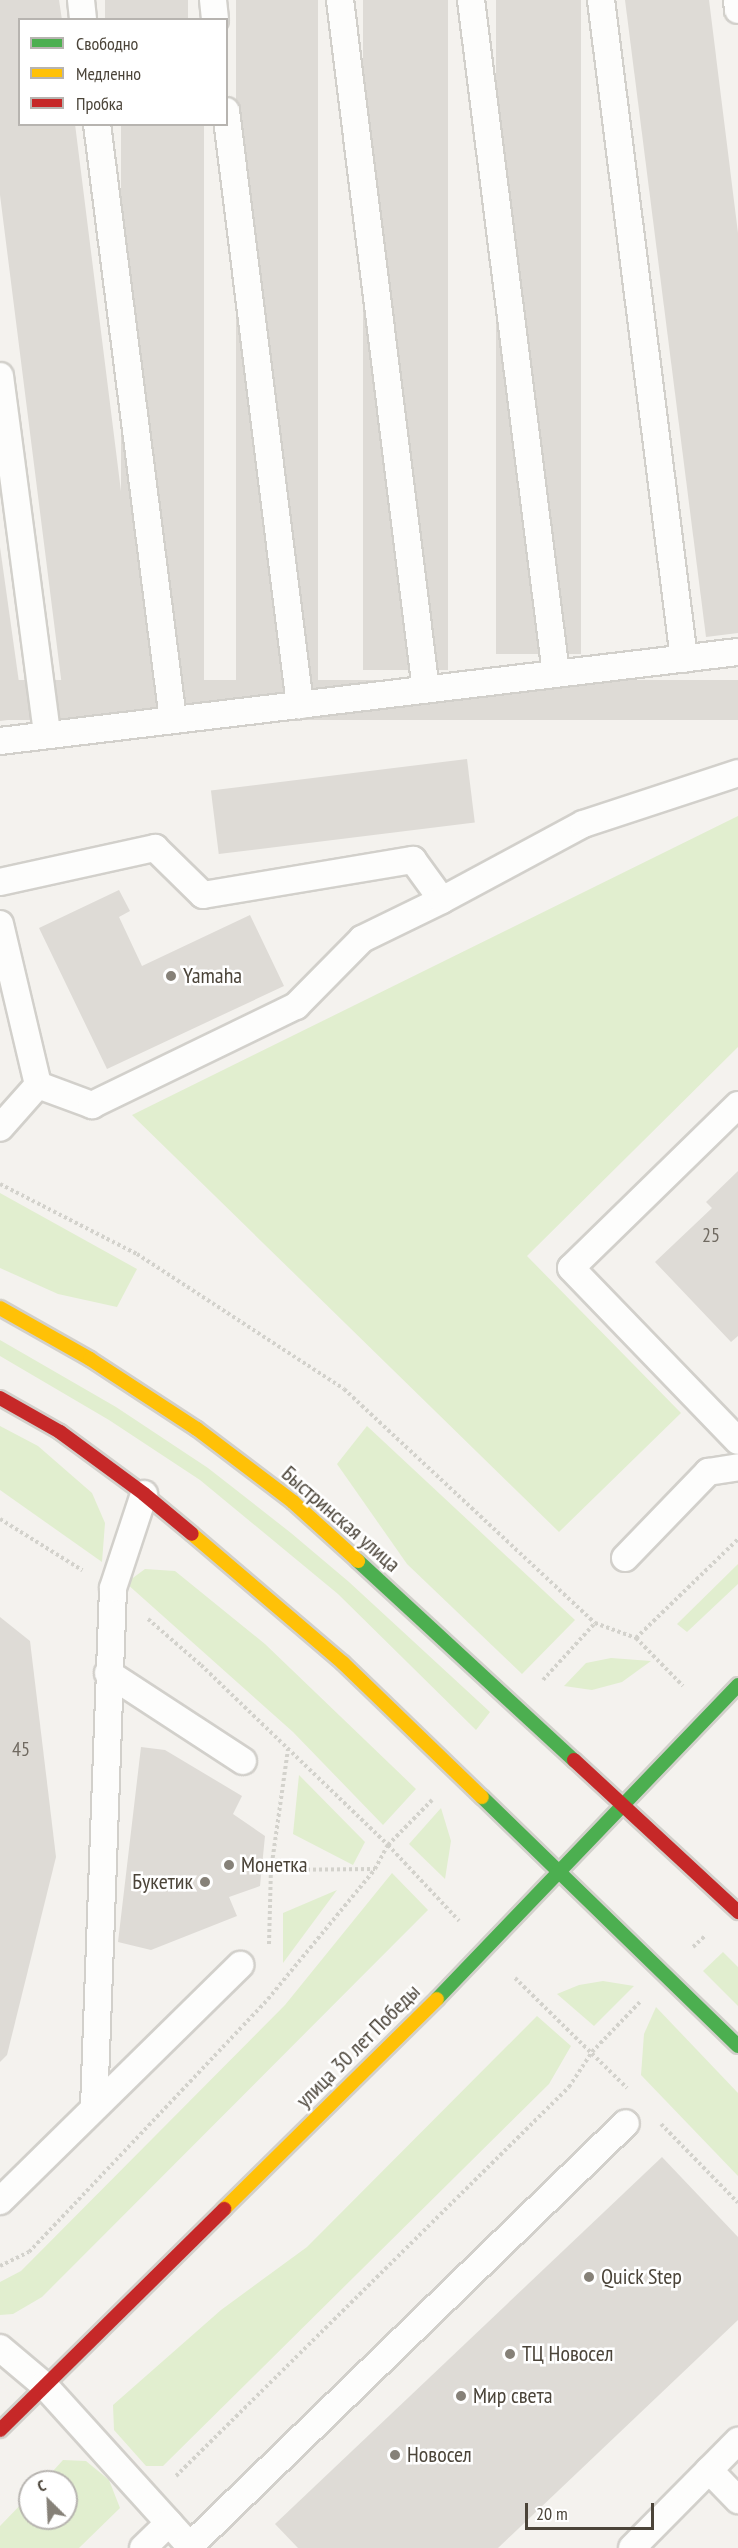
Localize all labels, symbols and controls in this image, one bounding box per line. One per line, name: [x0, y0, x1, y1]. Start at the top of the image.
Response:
legend: [18, 18, 228, 126]
text: Свободно: [76, 32, 138, 55]
text: Медленно: [76, 62, 141, 85]
text: Пробка: [76, 92, 123, 115]
place label: Yamaha: [183, 963, 242, 989]
marker: Yamaha: [164, 969, 178, 983]
house number: 25: [702, 1223, 720, 1247]
street label: Быстринская улица: [276, 1460, 406, 1578]
house number: 45: [12, 1737, 30, 1761]
place label: Монетка: [241, 1852, 308, 1878]
marker: Монетка: [222, 1858, 236, 1872]
place label: Букетик: [132, 1869, 193, 1895]
marker: Букетик: [198, 1875, 212, 1889]
street label: улица 30 лет Победы: [290, 1978, 426, 2114]
place label: Quick Step: [601, 2264, 682, 2290]
marker: Quick Step: [582, 2270, 596, 2284]
place label: ТЦ Новосел: [522, 2341, 613, 2367]
marker: ТЦ Новосел: [503, 2347, 517, 2361]
place label: Мир света: [473, 2383, 553, 2409]
marker: Мир света: [454, 2389, 468, 2403]
place label: Новосел: [407, 2442, 472, 2468]
marker: Новосел: [388, 2448, 402, 2462]
north arrow: [18, 2470, 78, 2530]
text: С: [34, 2475, 49, 2496]
scale bar: [528, 2491, 657, 2529]
text: 20 m: [536, 2502, 568, 2525]

